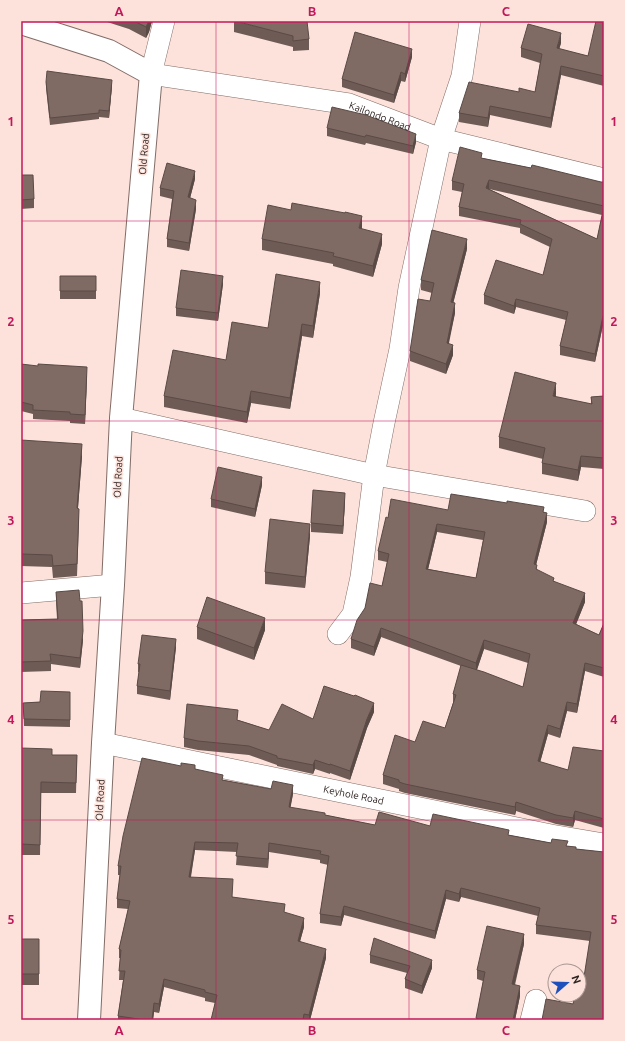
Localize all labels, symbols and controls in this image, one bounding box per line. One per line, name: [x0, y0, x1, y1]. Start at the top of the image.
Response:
text: A: [114, 4, 124, 18]
text: B: [308, 4, 317, 18]
text: C: [502, 4, 511, 18]
street label: Kailondo Road: [348, 99, 412, 133]
text: 1: [7, 114, 15, 128]
text: 1: [610, 114, 618, 128]
street label: Old Road: [137, 133, 151, 175]
text: 2: [7, 314, 15, 328]
text: 2: [610, 314, 618, 328]
street label: Old Road: [111, 456, 125, 498]
text: 3: [7, 513, 15, 527]
text: 3: [610, 513, 618, 527]
text: 4: [7, 712, 15, 726]
text: 4: [610, 712, 618, 726]
street label: Old Road: [93, 779, 107, 821]
street label: Keyhole Road: [323, 783, 385, 806]
text: 5: [7, 912, 15, 926]
text: 5: [610, 912, 618, 926]
north arrow: [547, 963, 587, 1003]
text: N: [569, 974, 583, 985]
text: A: [114, 1023, 124, 1037]
text: B: [308, 1023, 317, 1037]
text: C: [502, 1023, 511, 1037]

